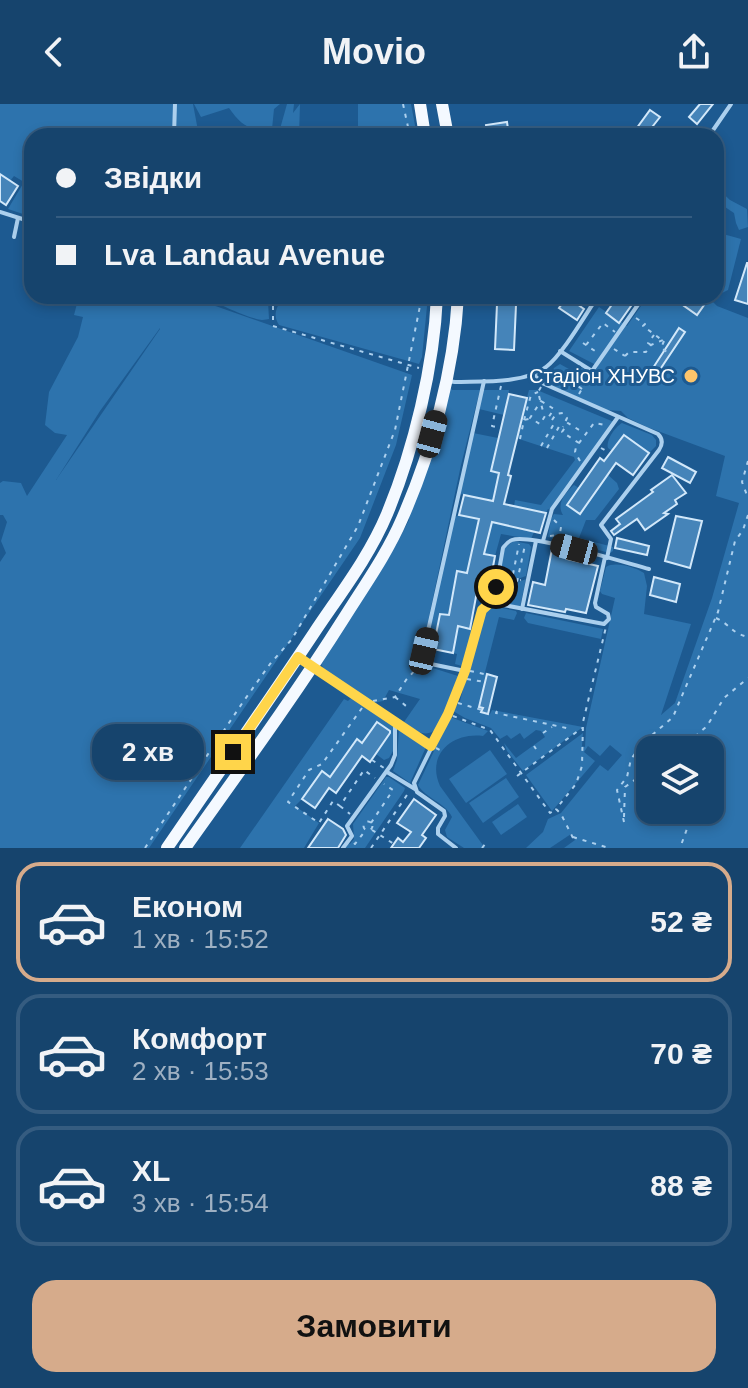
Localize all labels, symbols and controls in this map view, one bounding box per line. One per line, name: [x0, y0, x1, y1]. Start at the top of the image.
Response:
icon: back: [32, 30, 76, 74]
icon: share: [672, 30, 716, 74]
text: Movio: [322, 31, 426, 72]
text: Звідки: [104, 161, 202, 194]
text: Lva Landau Avenue: [104, 238, 385, 271]
place label: Стадіон ХНУВС: [529, 365, 675, 387]
marker: Стадіон ХНУВС: [682, 367, 700, 385]
car: [414, 408, 450, 460]
car: [548, 531, 600, 567]
route start: [478, 569, 514, 605]
car: [407, 625, 441, 677]
callout: 2 хв: [93, 724, 205, 780]
route end: [215, 734, 251, 770]
map controls: [636, 736, 724, 824]
button: layers: [636, 736, 724, 824]
text: 2 хв: [122, 737, 174, 767]
icon: car: [36, 886, 108, 958]
text: Економ: [132, 890, 243, 923]
text: 52 ₴: [650, 905, 712, 938]
text: 1 хв · 15:52: [132, 924, 269, 954]
icon: car: [36, 1018, 108, 1090]
text: Комфорт: [132, 1022, 267, 1055]
text: 70 ₴: [650, 1037, 712, 1070]
text: 2 хв · 15:53: [132, 1056, 269, 1086]
icon: car: [36, 1150, 108, 1222]
text: XL: [132, 1154, 170, 1187]
text: 88 ₴: [650, 1169, 712, 1202]
text: 3 хв · 15:54: [132, 1188, 269, 1218]
button: Замовити: [32, 1280, 716, 1372]

